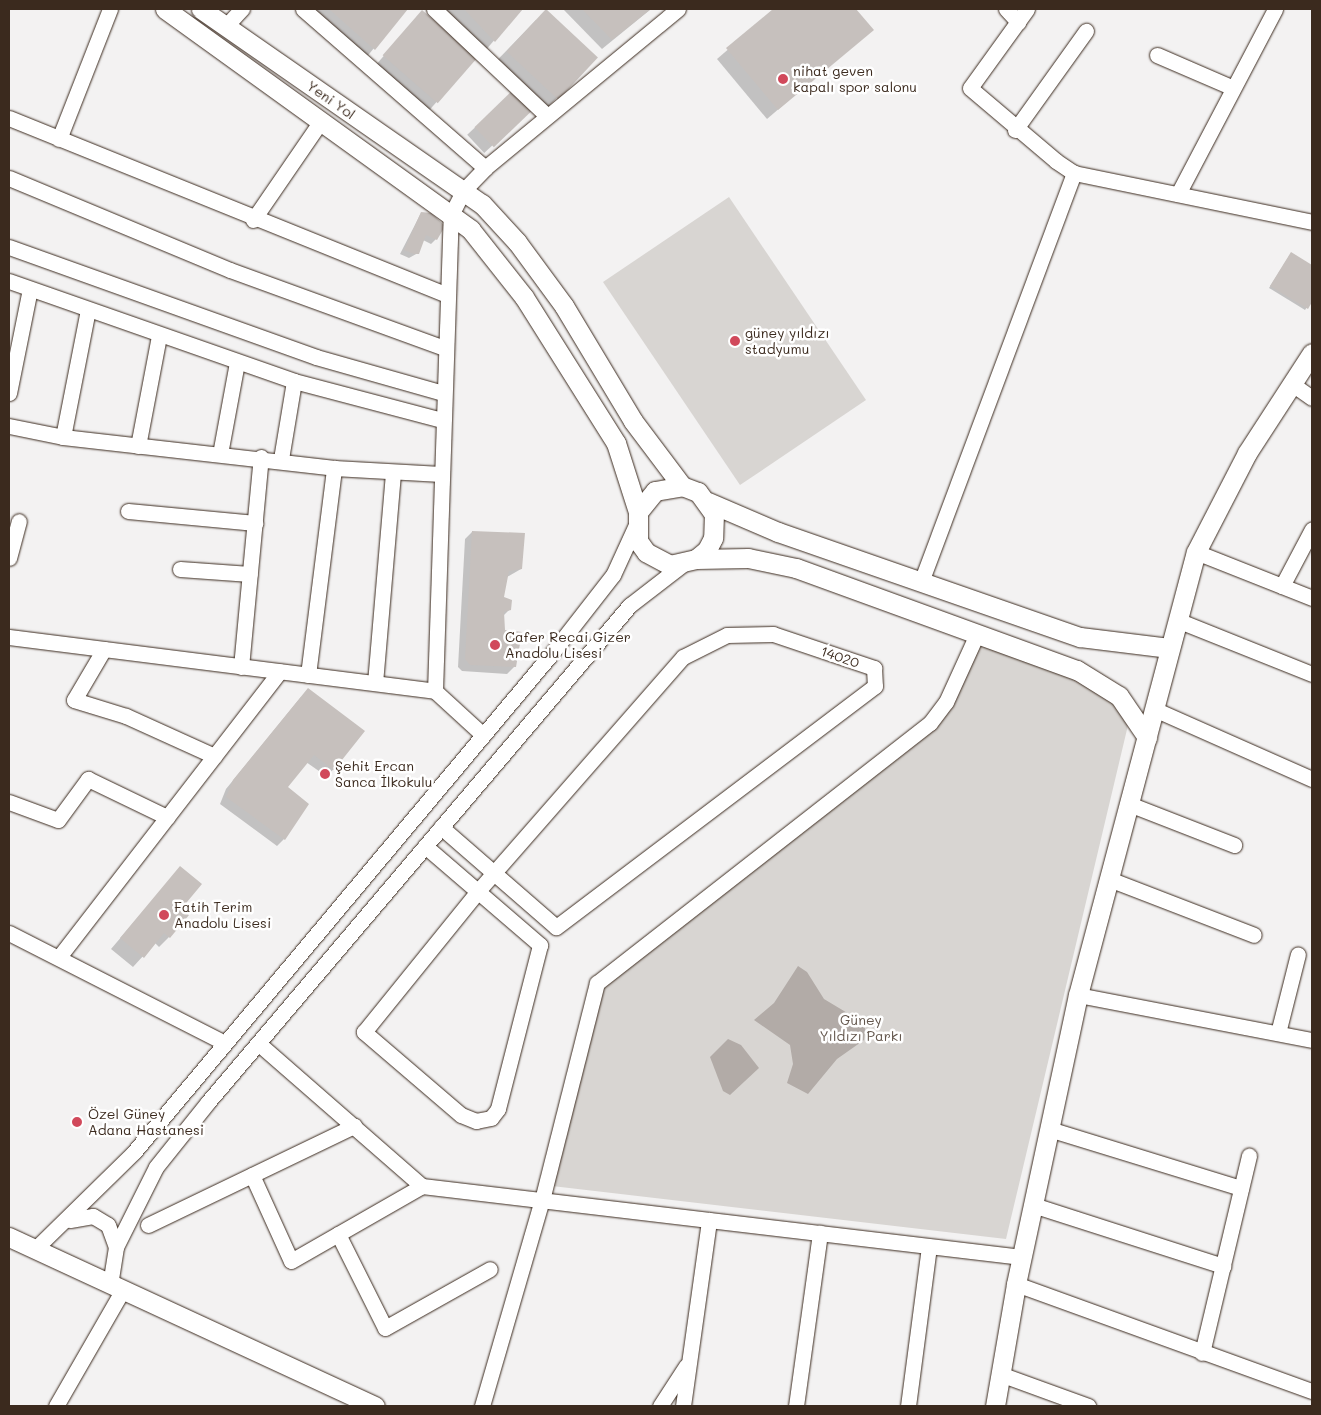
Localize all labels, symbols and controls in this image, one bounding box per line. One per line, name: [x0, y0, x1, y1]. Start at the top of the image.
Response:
place label: nihat geven kapalı spor salonu: [793, 63, 917, 95]
marker: nihat geven kapalı spor salonu: [777, 73, 789, 85]
street label: Yeni Yol: [304, 77, 358, 123]
place label: güney yıldızı stadyumu: [745, 325, 830, 358]
marker: güney yıldızı stadyumu: [729, 335, 741, 347]
place label: Cafer Recai Gizer Anadolu Lisesi: [505, 629, 631, 662]
marker: Cafer Recai Gizer Anadolu Lisesi: [489, 639, 501, 651]
street label: 14020: [819, 643, 861, 671]
place label: Şehit Ercan Sanca İlkokulu: [335, 758, 432, 790]
marker: Şehit Ercan Sanca İlkokulu: [319, 768, 331, 780]
place label: Fatih Terim Anadolu Lisesi: [174, 899, 271, 932]
marker: Fatih Terim Anadolu Lisesi: [158, 909, 170, 921]
park label: Güney Yıldızı Parkı: [819, 1012, 903, 1044]
place label: Özel Güney Adana Hastanesi: [88, 1106, 204, 1138]
marker: Özel Güney Adana Hastanesi: [70, 1115, 84, 1129]

